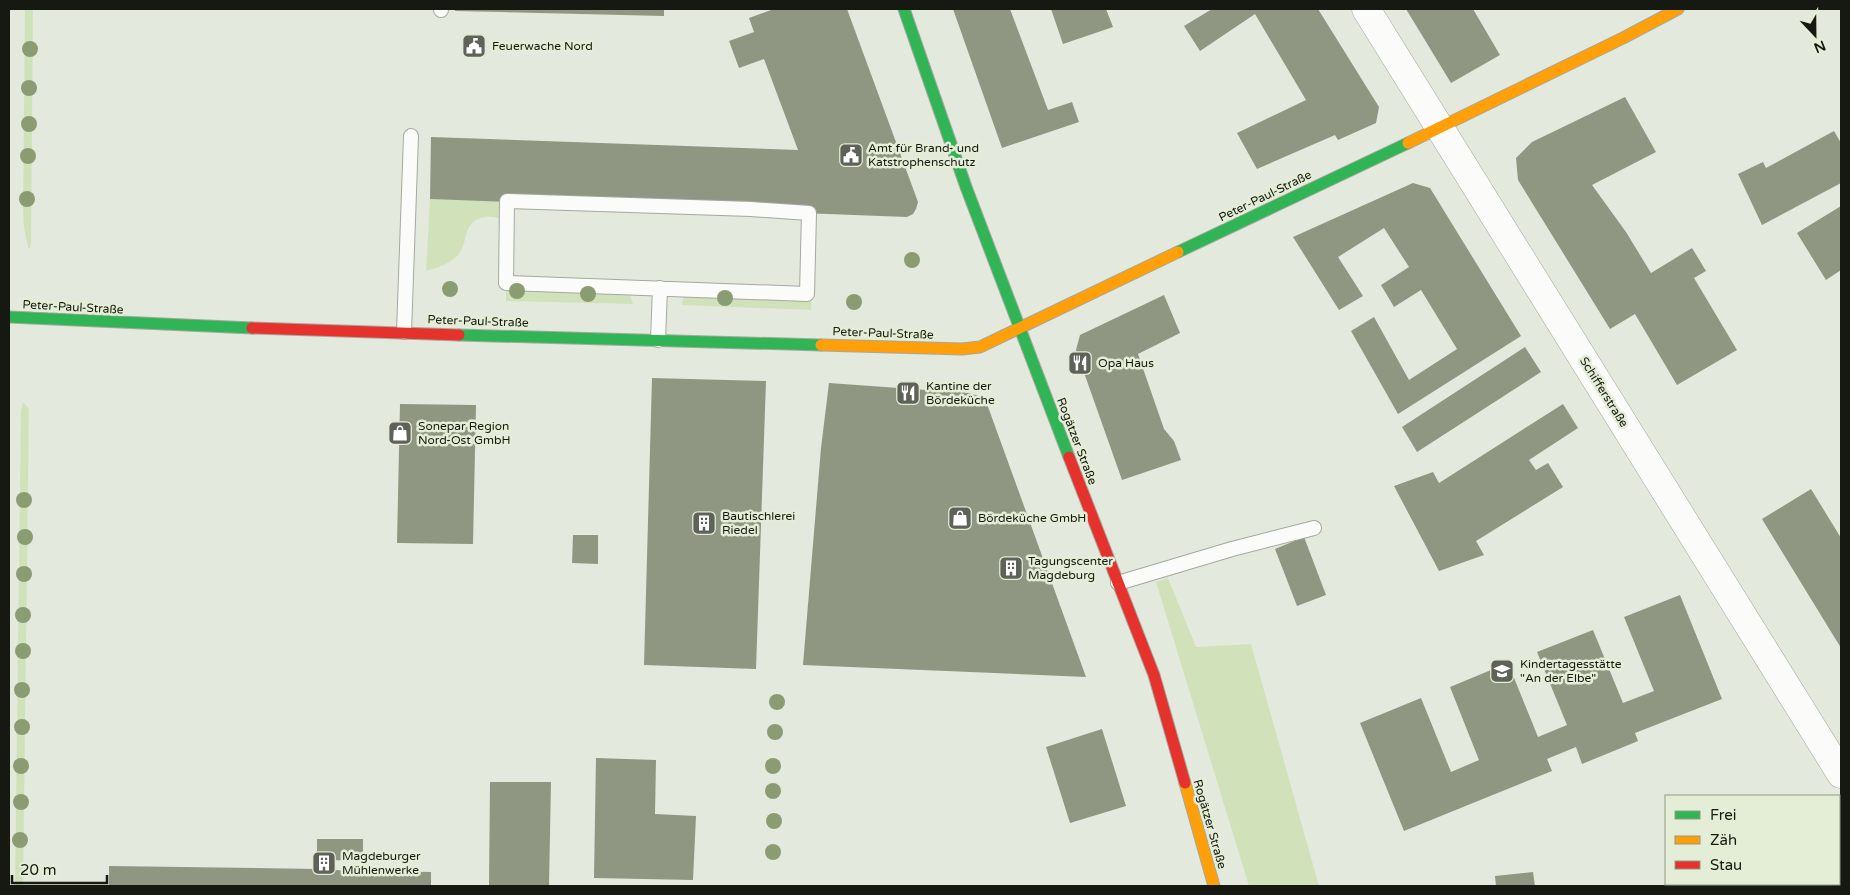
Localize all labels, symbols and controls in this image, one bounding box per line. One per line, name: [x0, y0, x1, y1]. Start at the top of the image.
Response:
north arrow: [1790, 10, 1840, 60]
public building icon: Feuerwache Nord: [461, 33, 487, 59]
text: N: [1811, 37, 1828, 57]
place label: Feuerwache Nord: [492, 39, 593, 53]
place label: Amt für Brand- und Katstrophenschutz: [868, 141, 979, 169]
public building icon: Amt für Brand- und Katstrophenschutz: [838, 142, 864, 168]
street label: Peter-Paul-Straße: [1216, 167, 1314, 224]
street label: Peter-Paul-Straße: [22, 297, 124, 317]
street label: Peter-Paul-Straße: [427, 312, 529, 330]
street label: Peter-Paul-Straße: [832, 324, 934, 342]
restaurant icon: Opa Haus: [1067, 350, 1093, 376]
street label: Schifferstraße: [1577, 354, 1631, 430]
place label: Opa Haus: [1098, 356, 1154, 370]
place label: Kantine der Bördeküche: [926, 379, 995, 407]
restaurant icon: Kantine der Bördeküche: [895, 380, 921, 406]
street label: Rogätzer Straße: [1054, 395, 1100, 487]
place label: Sonepar Region Nord-Ost GmbH: [418, 419, 511, 447]
shop icon: Sonepar Region Nord-Ost GmbH: [387, 420, 413, 446]
shop icon: Bördeküche GmbH: [947, 505, 973, 531]
place label: Bautischlerei Riedel: [722, 509, 795, 537]
building icon: Bautischlerei Riedel: [691, 510, 717, 536]
place label: Bördeküche GmbH: [978, 511, 1086, 525]
place label: Tagungscenter Magdeburg: [1028, 554, 1113, 582]
building icon: Tagungscenter Magdeburg: [998, 555, 1024, 581]
place label: Kindertagesstätte "An der Elbe": [1520, 657, 1622, 685]
school or university icon: Kindertagesstätte "An der Elbe": [1489, 658, 1515, 684]
street label: Rogätzer Straße: [1191, 778, 1229, 870]
legend: [1665, 795, 1840, 885]
text: Frei: [1710, 806, 1736, 824]
text: Zäh: [1710, 831, 1737, 849]
place label: Magdeburger Mühlenwerke: [342, 849, 421, 877]
building icon: Magdeburger Mühlenwerke: [311, 850, 337, 876]
scale bar: [12, 852, 108, 884]
text: Stau: [1710, 856, 1742, 874]
text: 20 m: [20, 861, 57, 879]

